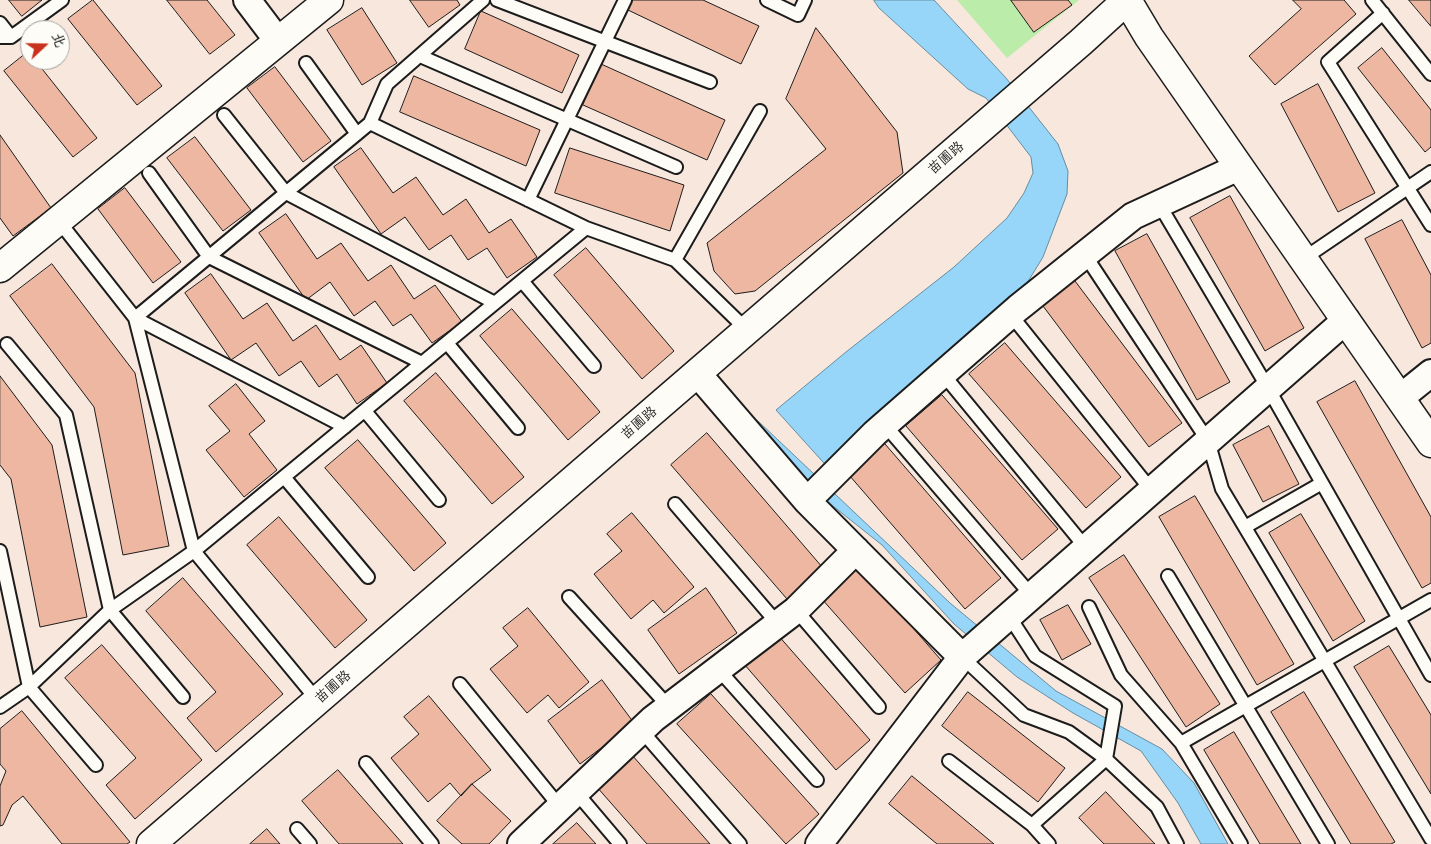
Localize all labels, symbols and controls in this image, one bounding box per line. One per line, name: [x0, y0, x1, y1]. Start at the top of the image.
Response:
north arrow: [20, 20, 70, 70]
text: 北: [48, 30, 69, 49]
street label: 苗圃路: [925, 138, 967, 178]
street label: 苗圃路: [618, 403, 660, 443]
street label: 苗圃路: [312, 667, 354, 707]

